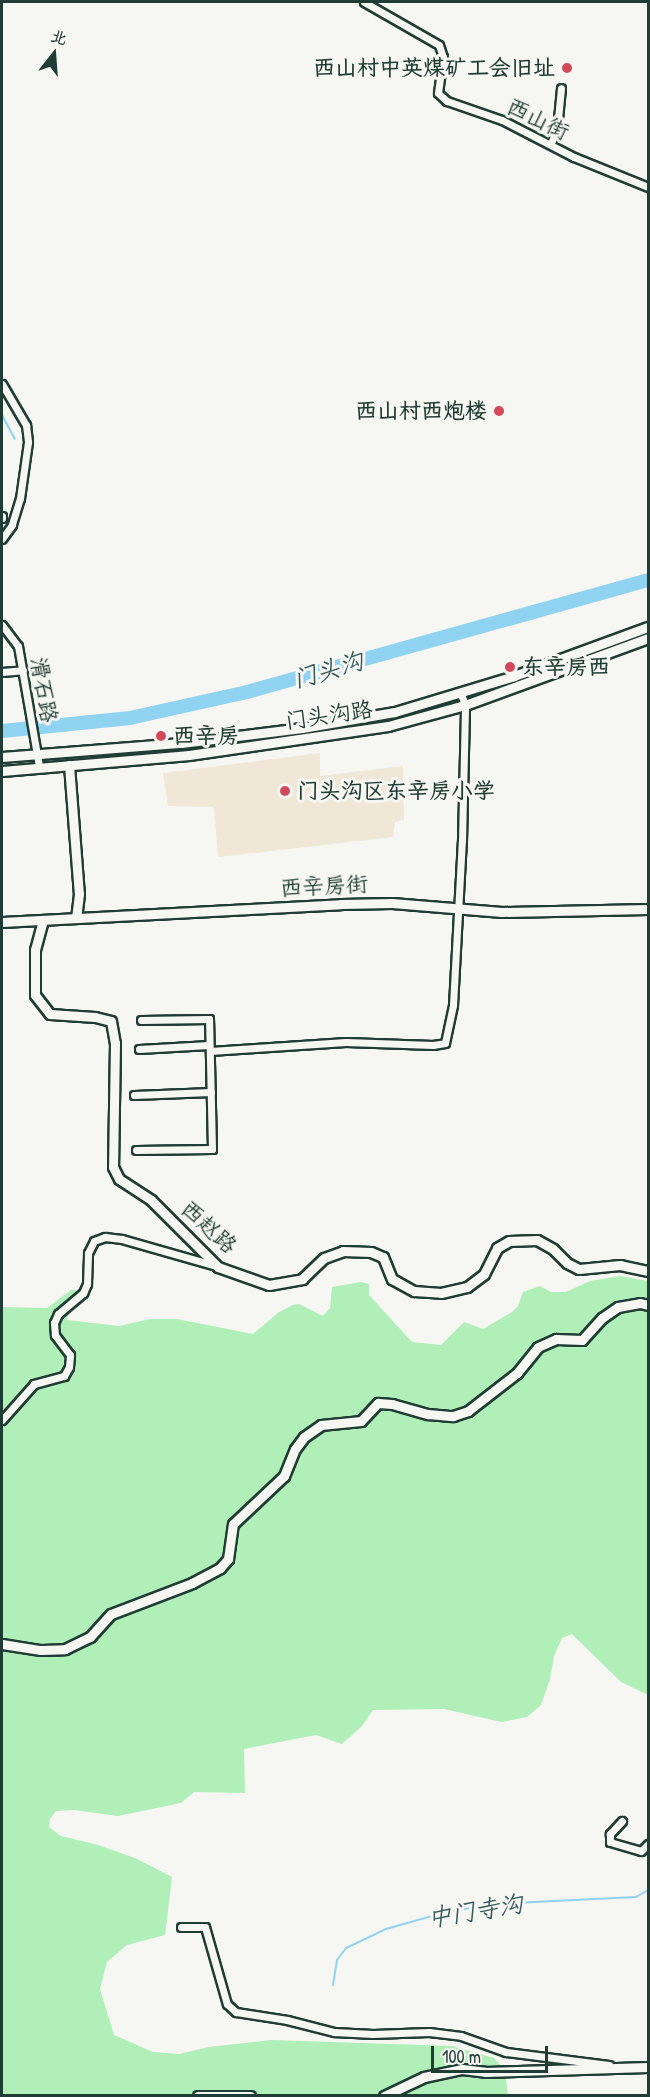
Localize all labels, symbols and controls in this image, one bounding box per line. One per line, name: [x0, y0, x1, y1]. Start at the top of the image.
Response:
north arrow: [24, 24, 84, 84]
text: 北: [48, 24, 70, 50]
place label: 西山村中英煤矿工会旧址: [313, 55, 555, 81]
marker: 西山村中英煤矿工会旧址: [560, 61, 574, 75]
street label: 西山街: [503, 93, 573, 145]
place label: 西山村西炮楼: [355, 398, 487, 424]
marker: 西山村西炮楼: [492, 404, 506, 418]
water label: 门头沟: [289, 646, 367, 694]
place label: 东辛房西: [522, 654, 610, 680]
street label: 滑石路: [25, 655, 63, 725]
marker: 东辛房西: [503, 660, 517, 674]
street label: 门头沟路: [284, 696, 374, 734]
place label: 西辛房: [173, 723, 239, 749]
marker: 西辛房: [154, 729, 168, 743]
place label: 门头沟区东辛房小学: [297, 778, 495, 804]
marker: 门头沟区东辛房小学: [278, 784, 292, 798]
street label: 西辛房街: [279, 871, 369, 901]
street label: 西赵路: [176, 1195, 242, 1259]
water label: 中门寺沟: [425, 1889, 525, 1933]
scale bar: [434, 2034, 551, 2072]
text: 100 m: [442, 2044, 481, 2069]

